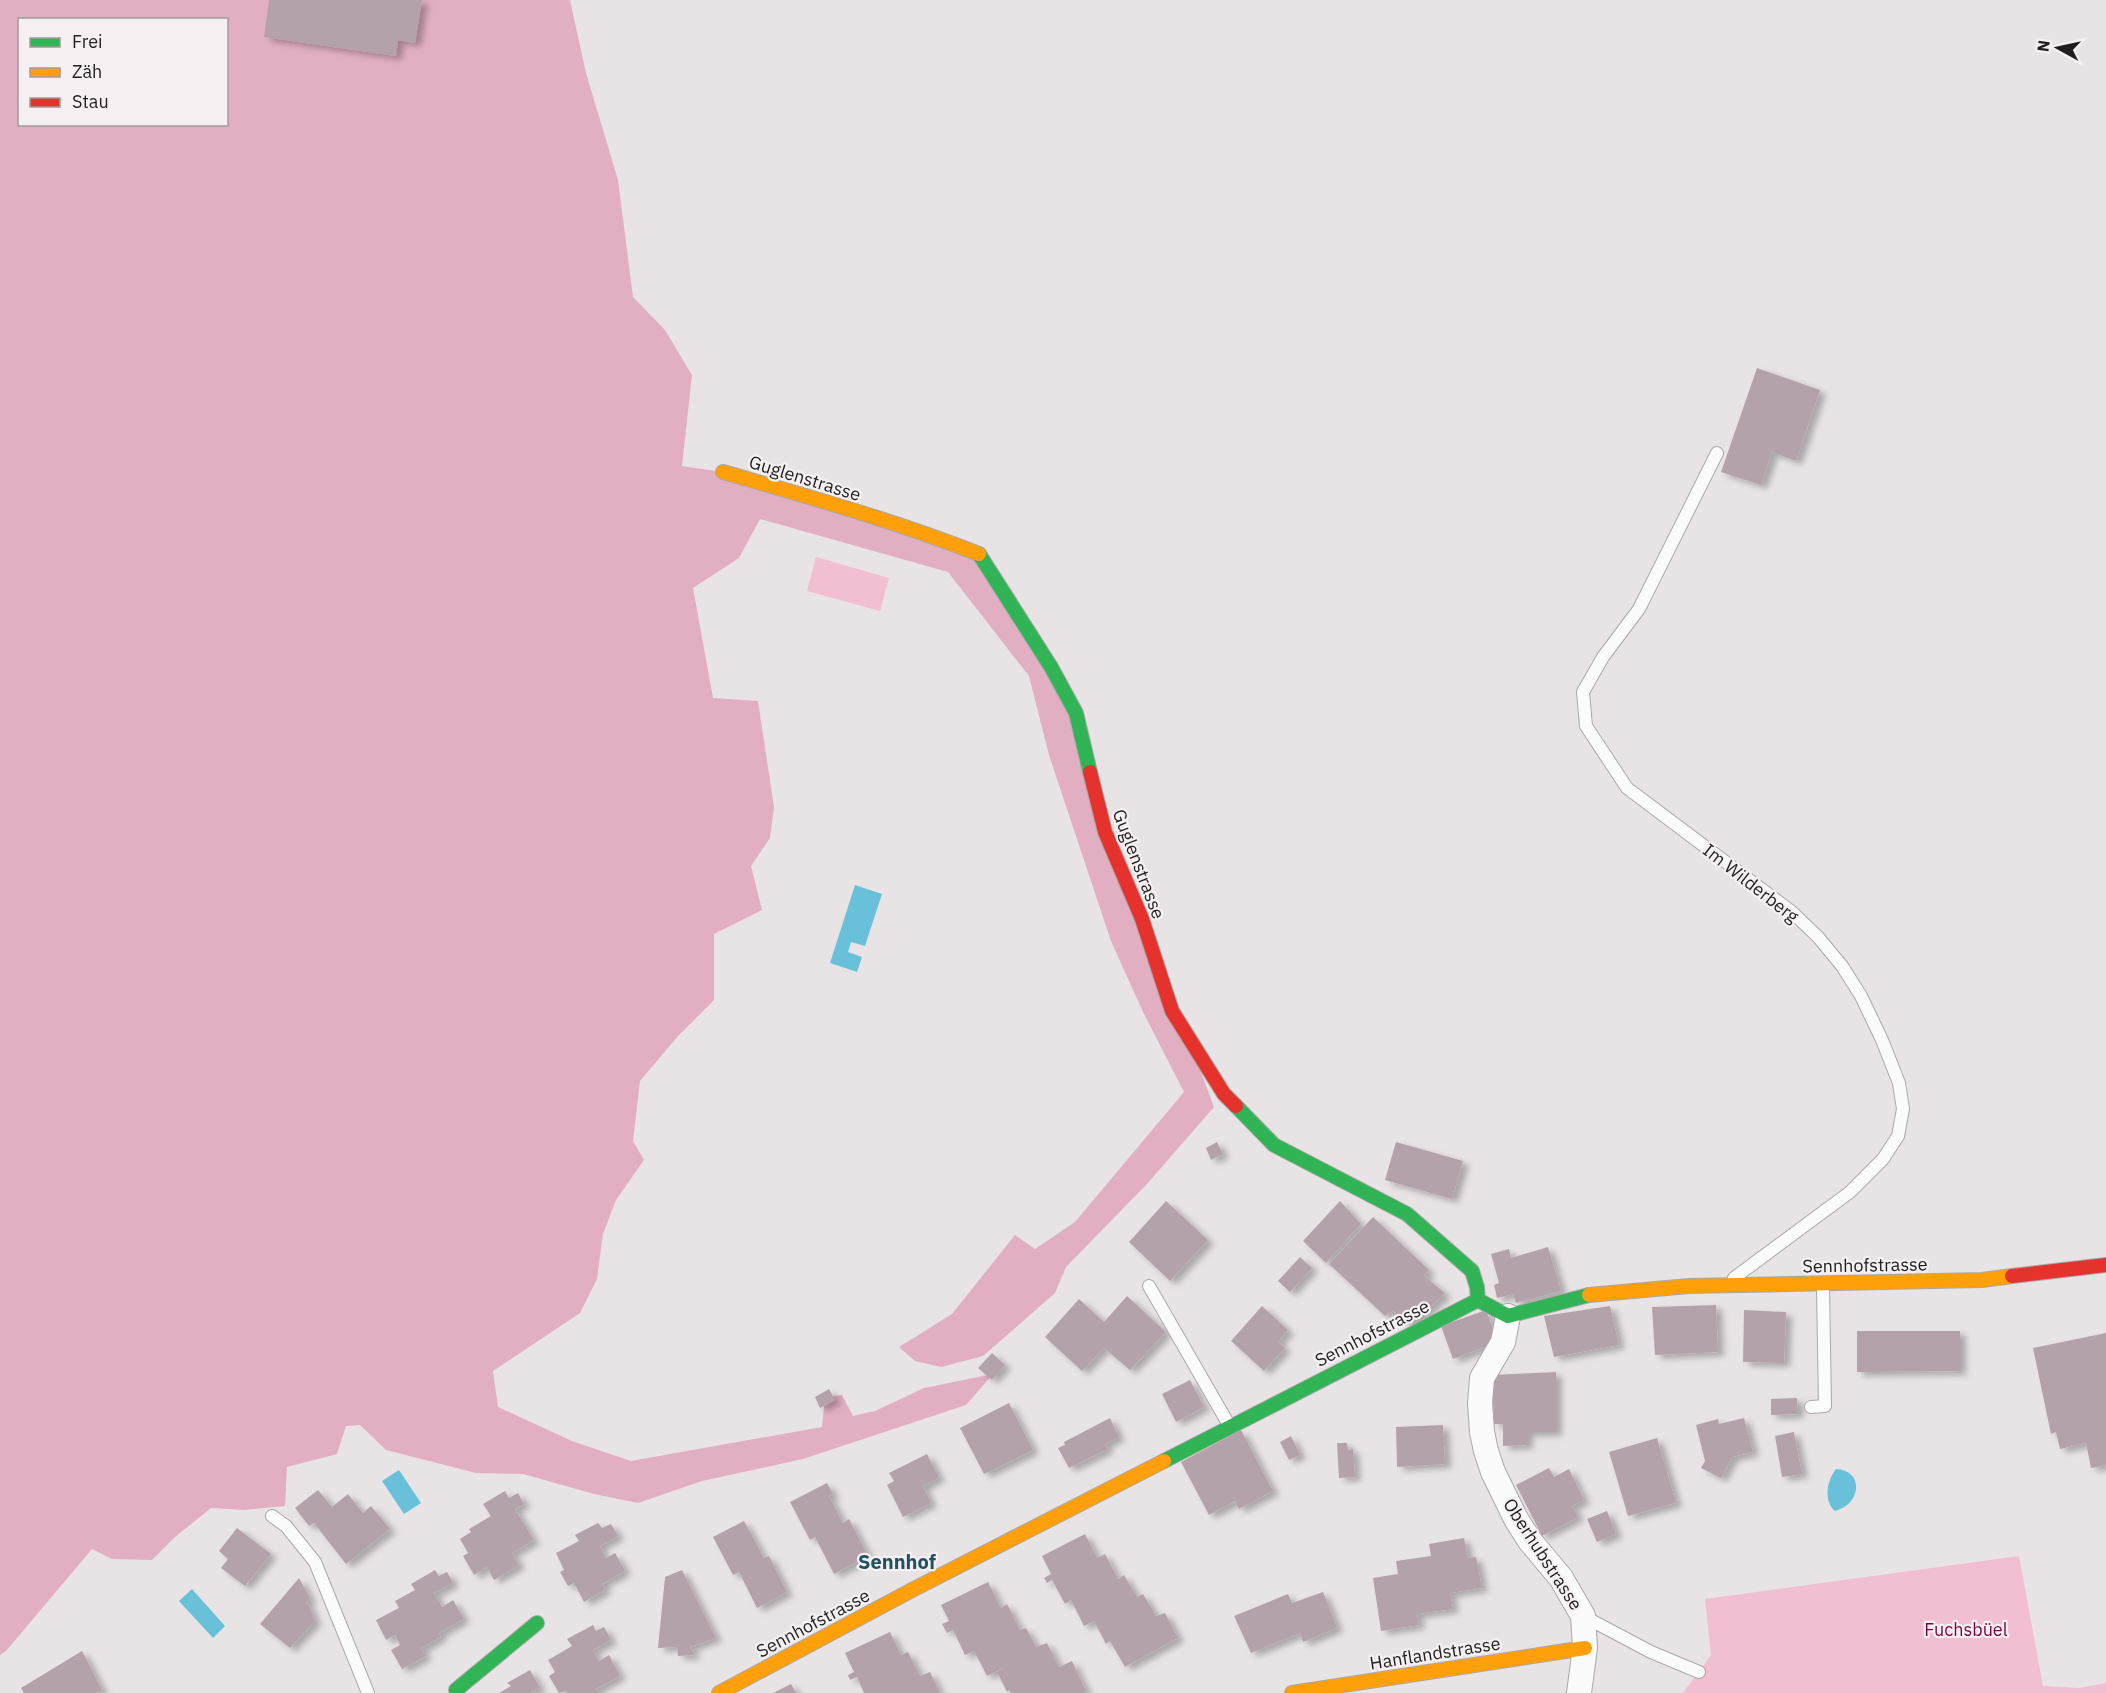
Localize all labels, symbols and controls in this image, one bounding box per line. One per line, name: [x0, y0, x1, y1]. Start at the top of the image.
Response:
legend: [18, 18, 228, 126]
north arrow: [2028, 18, 2088, 78]
text: Frei: [72, 30, 103, 53]
text: N: [2032, 39, 2054, 53]
text: Zäh: [72, 60, 102, 83]
text: Stau: [72, 90, 109, 113]
street label: Guglenstrasse: [746, 450, 864, 506]
street label: Guglenstrasse: [1108, 806, 1170, 922]
street label: Im Wilderberg: [1698, 838, 1804, 928]
street label: Sennhofstrasse: [1802, 1252, 1928, 1278]
street label: Sennhofstrasse: [1311, 1294, 1433, 1372]
street label: Oberhubstrasse: [1498, 1494, 1588, 1614]
district label: Sennhof: [858, 1548, 936, 1575]
street label: Sennhofstrasse: [752, 1583, 874, 1663]
park label: Fuchsbüel: [1924, 1618, 2008, 1641]
street label: Hanflandstrasse: [1368, 1631, 1502, 1675]

